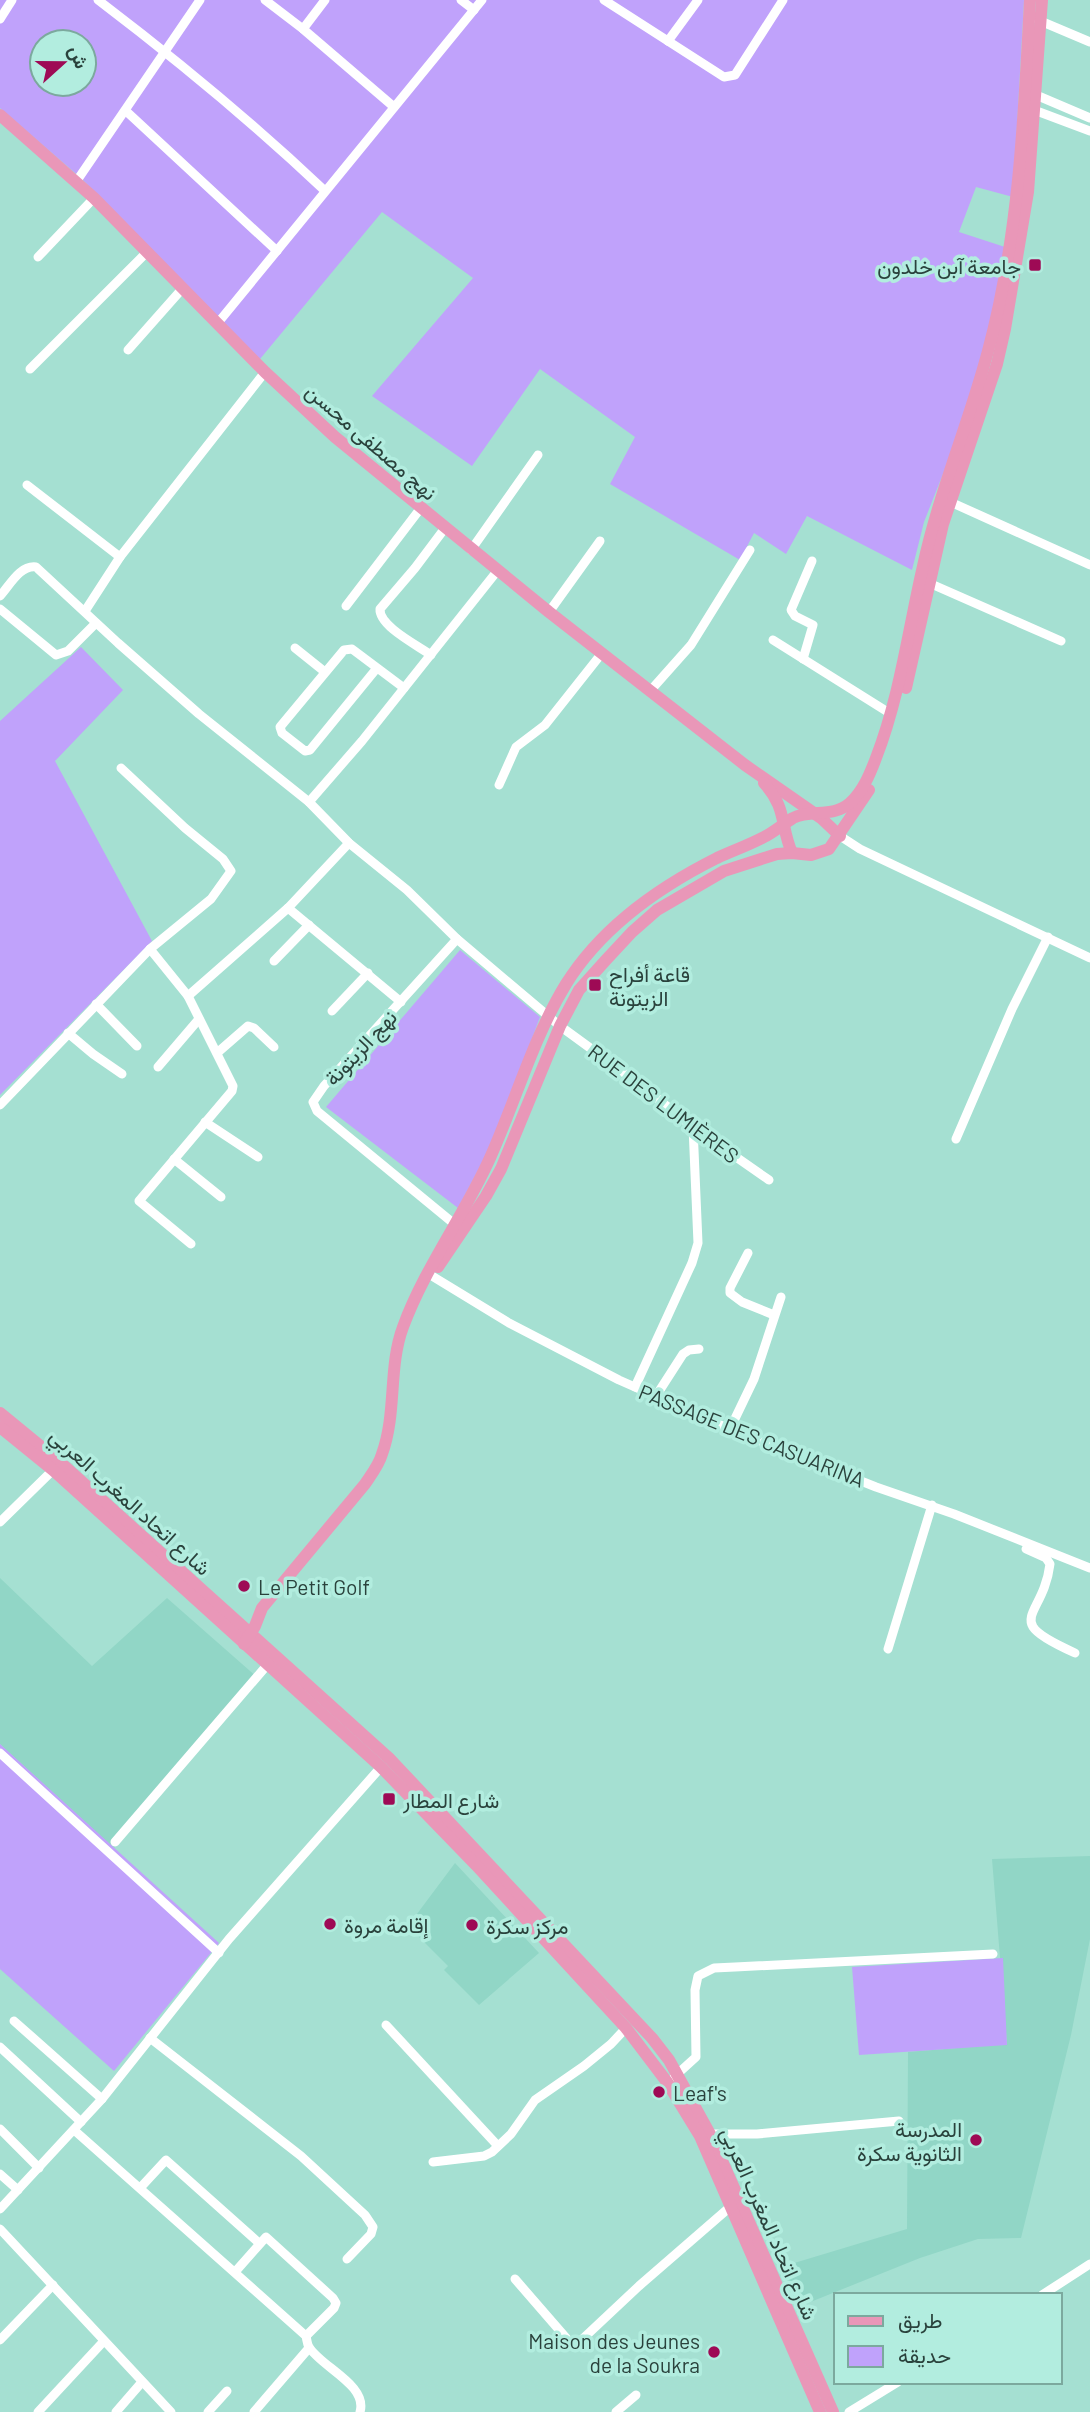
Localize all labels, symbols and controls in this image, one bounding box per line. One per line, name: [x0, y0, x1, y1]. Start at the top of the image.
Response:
north arrow: [28, 28, 98, 98]
text: ش: [64, 42, 94, 72]
place label: جامعة آبن خلدون: [877, 253, 1021, 280]
marker: جامعة آبن خلدون: [1027, 257, 1043, 273]
street label: نهج مصطفى محسن: [299, 377, 443, 507]
place label: قاعة أفراح الزيتونة: [609, 961, 690, 1012]
marker: قاعة أفراح الزيتونة: [587, 977, 603, 993]
street label: نهج الزيتونة: [319, 1004, 404, 1092]
street label: RUE DES LUMIÈRES: [584, 1038, 744, 1168]
street label: PASSAGE DES CASUARINA: [635, 1378, 869, 1492]
street label: شارع اتحاد المغرب العربي: [41, 1422, 217, 1584]
place label: Le Petit Golf: [258, 1574, 370, 1599]
marker: Le Petit Golf: [236, 1578, 252, 1594]
place label: شارع المطار: [402, 1787, 499, 1815]
marker: شارع المطار: [381, 1791, 397, 1807]
place label: إقامة مروة: [344, 1912, 428, 1940]
place label: مركز سكرة: [486, 1913, 569, 1940]
marker: إقامة مروة: [322, 1916, 338, 1932]
marker: مركز سكرة: [464, 1917, 480, 1933]
place label: Leaf's: [673, 2080, 727, 2105]
marker: Leaf's: [651, 2084, 667, 2100]
place label: المدرسة الثانوية سكرة: [857, 2116, 962, 2167]
street label: شارع اتحاد المغرب العربي: [711, 2123, 824, 2326]
marker: المدرسة الثانوية سكرة: [968, 2132, 984, 2148]
legend: [834, 2293, 1062, 2384]
text: طريق: [898, 2307, 943, 2334]
place label: Maison des Jeunes de la Soukra: [528, 2328, 700, 2377]
text: حديقة: [898, 2342, 951, 2368]
marker: Maison des Jeunes de la Soukra: [706, 2344, 722, 2360]

